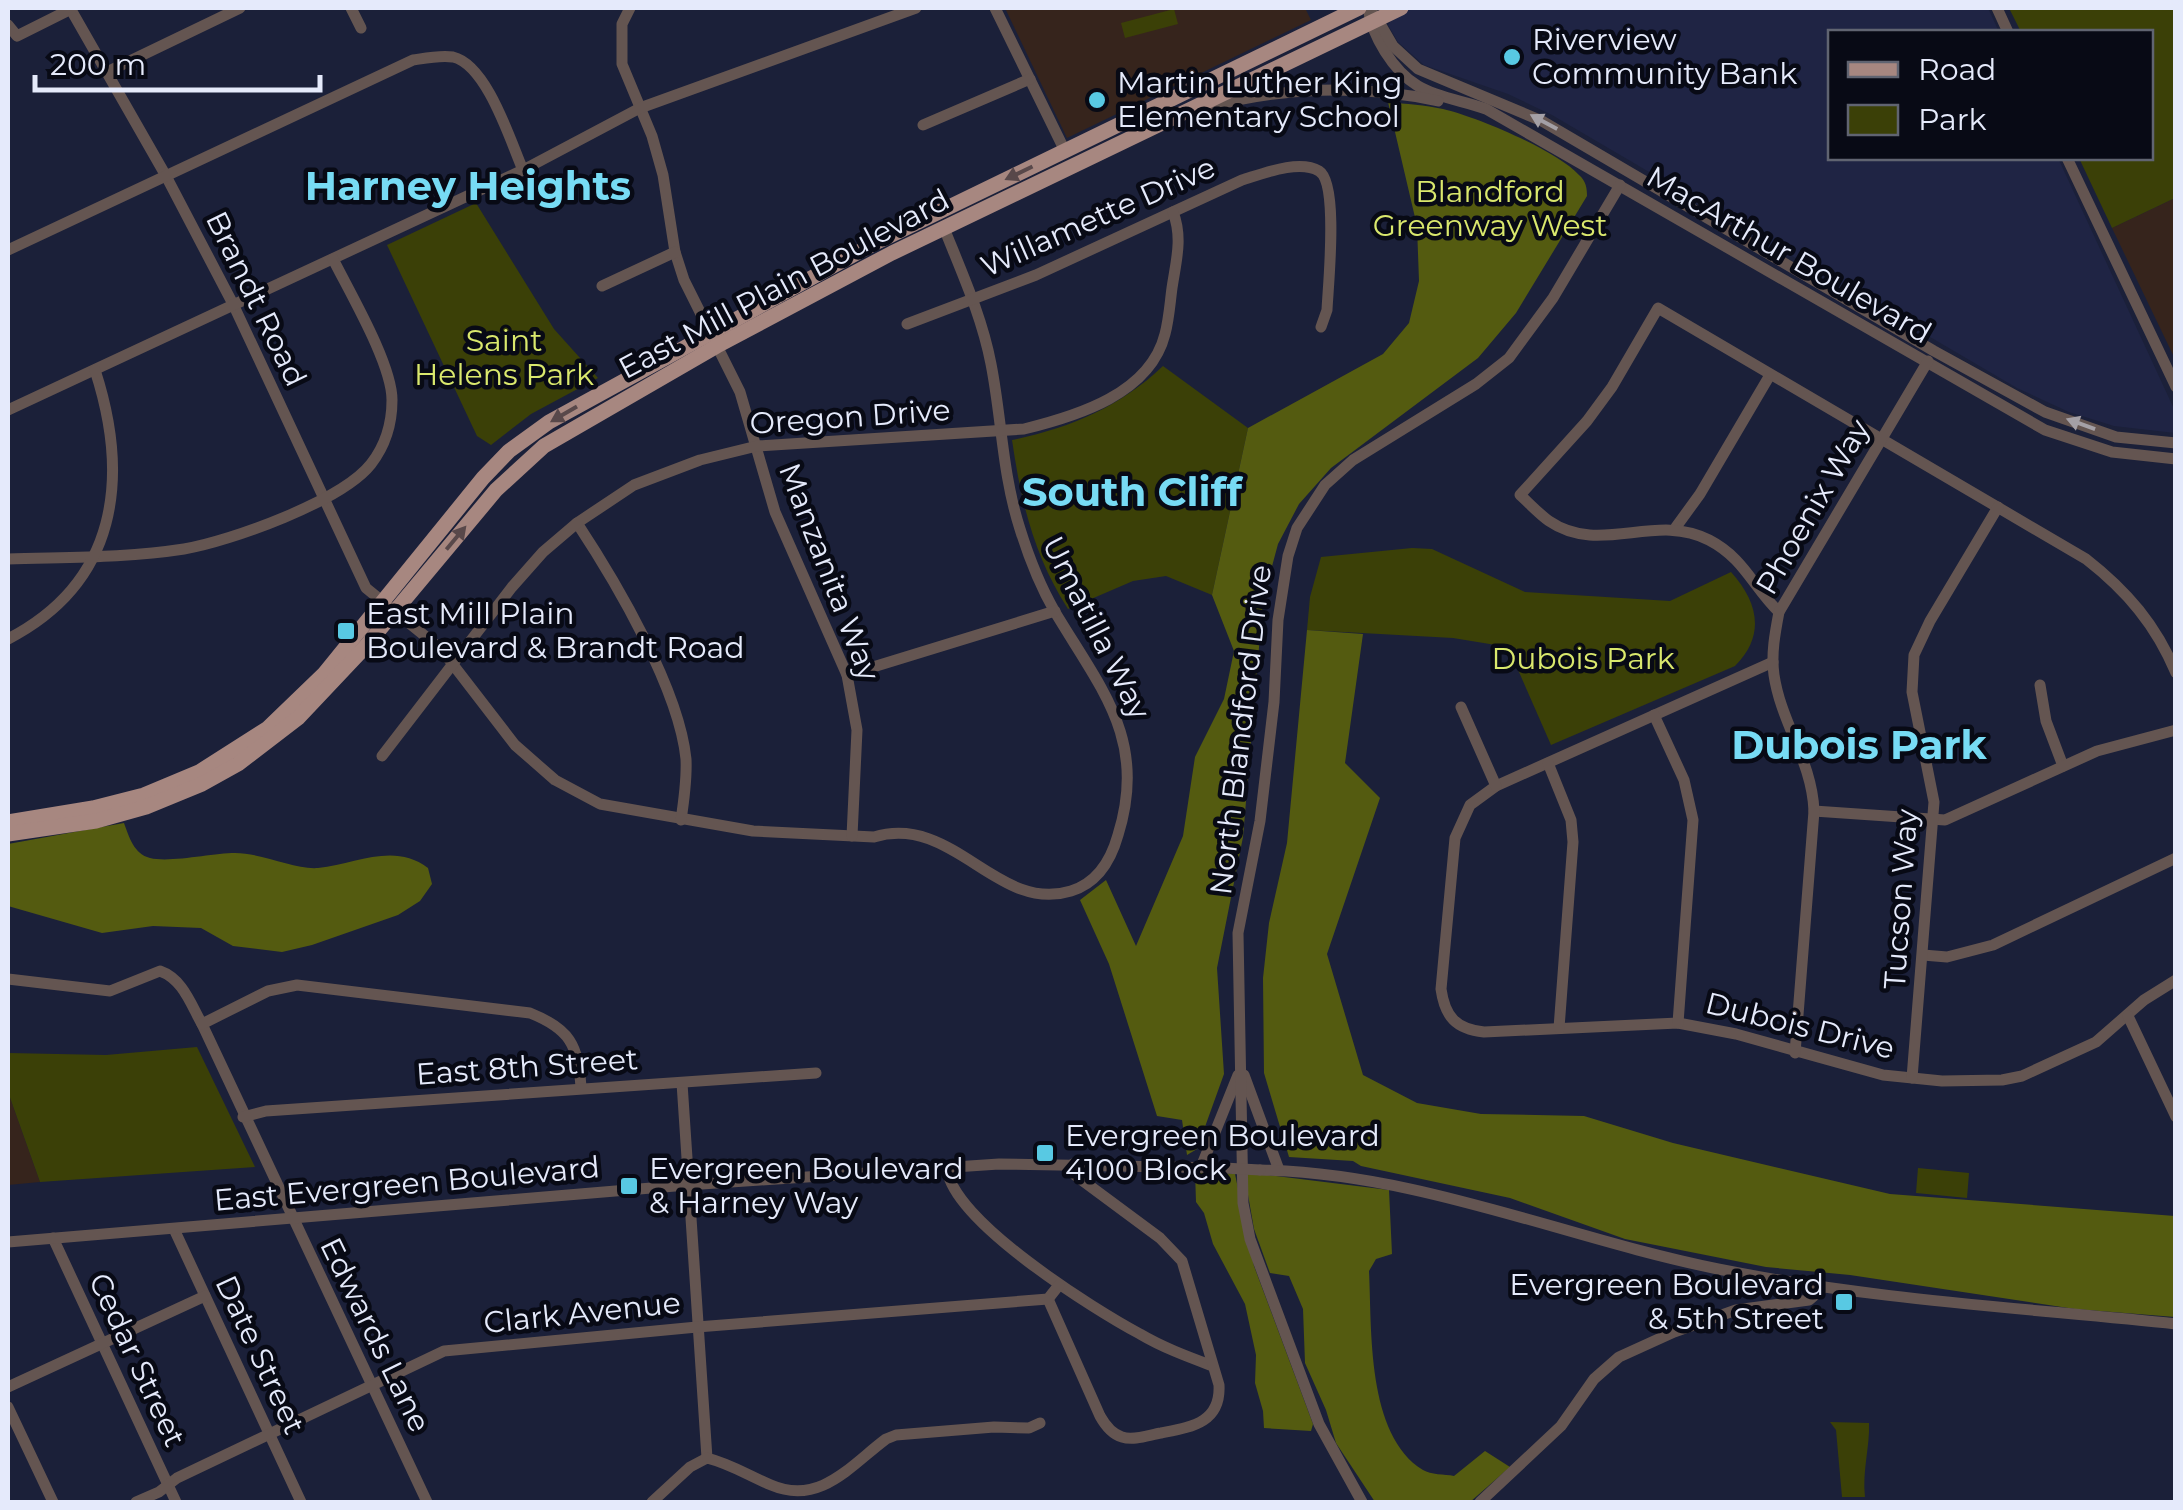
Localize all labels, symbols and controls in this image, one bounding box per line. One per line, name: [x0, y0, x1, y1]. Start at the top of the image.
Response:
place label: Riverview Community Bank: [1532, 21, 1797, 92]
scale bar: [35, 30, 320, 92]
legend: [1828, 30, 2153, 160]
text: 200 m: [50, 46, 146, 83]
marker: Riverview Community Bank: [1501, 46, 1523, 68]
text: Road: [1918, 51, 1996, 88]
place label: Martin Luther King Elementary School: [1117, 64, 1403, 135]
marker: Martin Luther King Elementary School: [1086, 89, 1108, 111]
text: Park: [1918, 101, 1987, 138]
one-way arrow: [1529, 114, 1558, 131]
street label: Willamette Drive: [975, 148, 1221, 285]
street label: MacArthur Boulevard: [1640, 158, 1938, 351]
district label: Harney Heights: [305, 161, 631, 210]
one-way arrow: [1004, 164, 1033, 181]
park label: Blandford Greenway West: [1373, 173, 1607, 244]
street label: East Mill Plain Boulevard: [612, 181, 955, 387]
street label: Brandt Road: [198, 205, 315, 392]
park label: Saint Helens Park: [414, 322, 594, 393]
street label: Oregon Drive: [748, 391, 952, 442]
one-way arrow: [549, 405, 578, 422]
street label: Phoenix Way: [1748, 412, 1878, 601]
one-way arrow: [2065, 416, 2095, 431]
street label: Manzanita Way: [771, 458, 888, 686]
district label: South Cliff: [1022, 467, 1243, 516]
one-way arrow: [445, 525, 466, 550]
street label: Umatilla Way: [1034, 530, 1159, 726]
street label: North Blandford Drive: [1202, 563, 1279, 897]
place label: East Mill Plain Boulevard & Brandt Road: [366, 595, 745, 666]
marker: East Mill Plain Boulevard & Brandt Road: [335, 620, 357, 642]
park label: Dubois Park: [1491, 640, 1675, 677]
district label: Dubois Park: [1731, 720, 1988, 769]
street label: Tucson Way: [1876, 807, 1925, 990]
street label: Dubois Drive: [1702, 984, 1898, 1067]
street label: East 8th Street: [415, 1040, 639, 1093]
place label: Evergreen Boulevard 4100 Block: [1065, 1117, 1380, 1188]
marker: Evergreen Boulevard 4100 Block: [1034, 1142, 1056, 1164]
street label: East Evergreen Boulevard: [213, 1148, 601, 1219]
place label: Evergreen Boulevard & Harney Way: [649, 1150, 964, 1221]
marker: Evergreen Boulevard & Harney Way: [618, 1175, 640, 1197]
street label: Edwards Lane: [312, 1231, 439, 1438]
place label: Evergreen Boulevard & 5th Street: [1509, 1266, 1824, 1337]
street label: Cedar Street: [81, 1267, 194, 1453]
street label: Date Street: [208, 1270, 313, 1440]
street label: Clark Avenue: [482, 1284, 682, 1341]
marker: Evergreen Boulevard & 5th Street: [1833, 1291, 1855, 1313]

